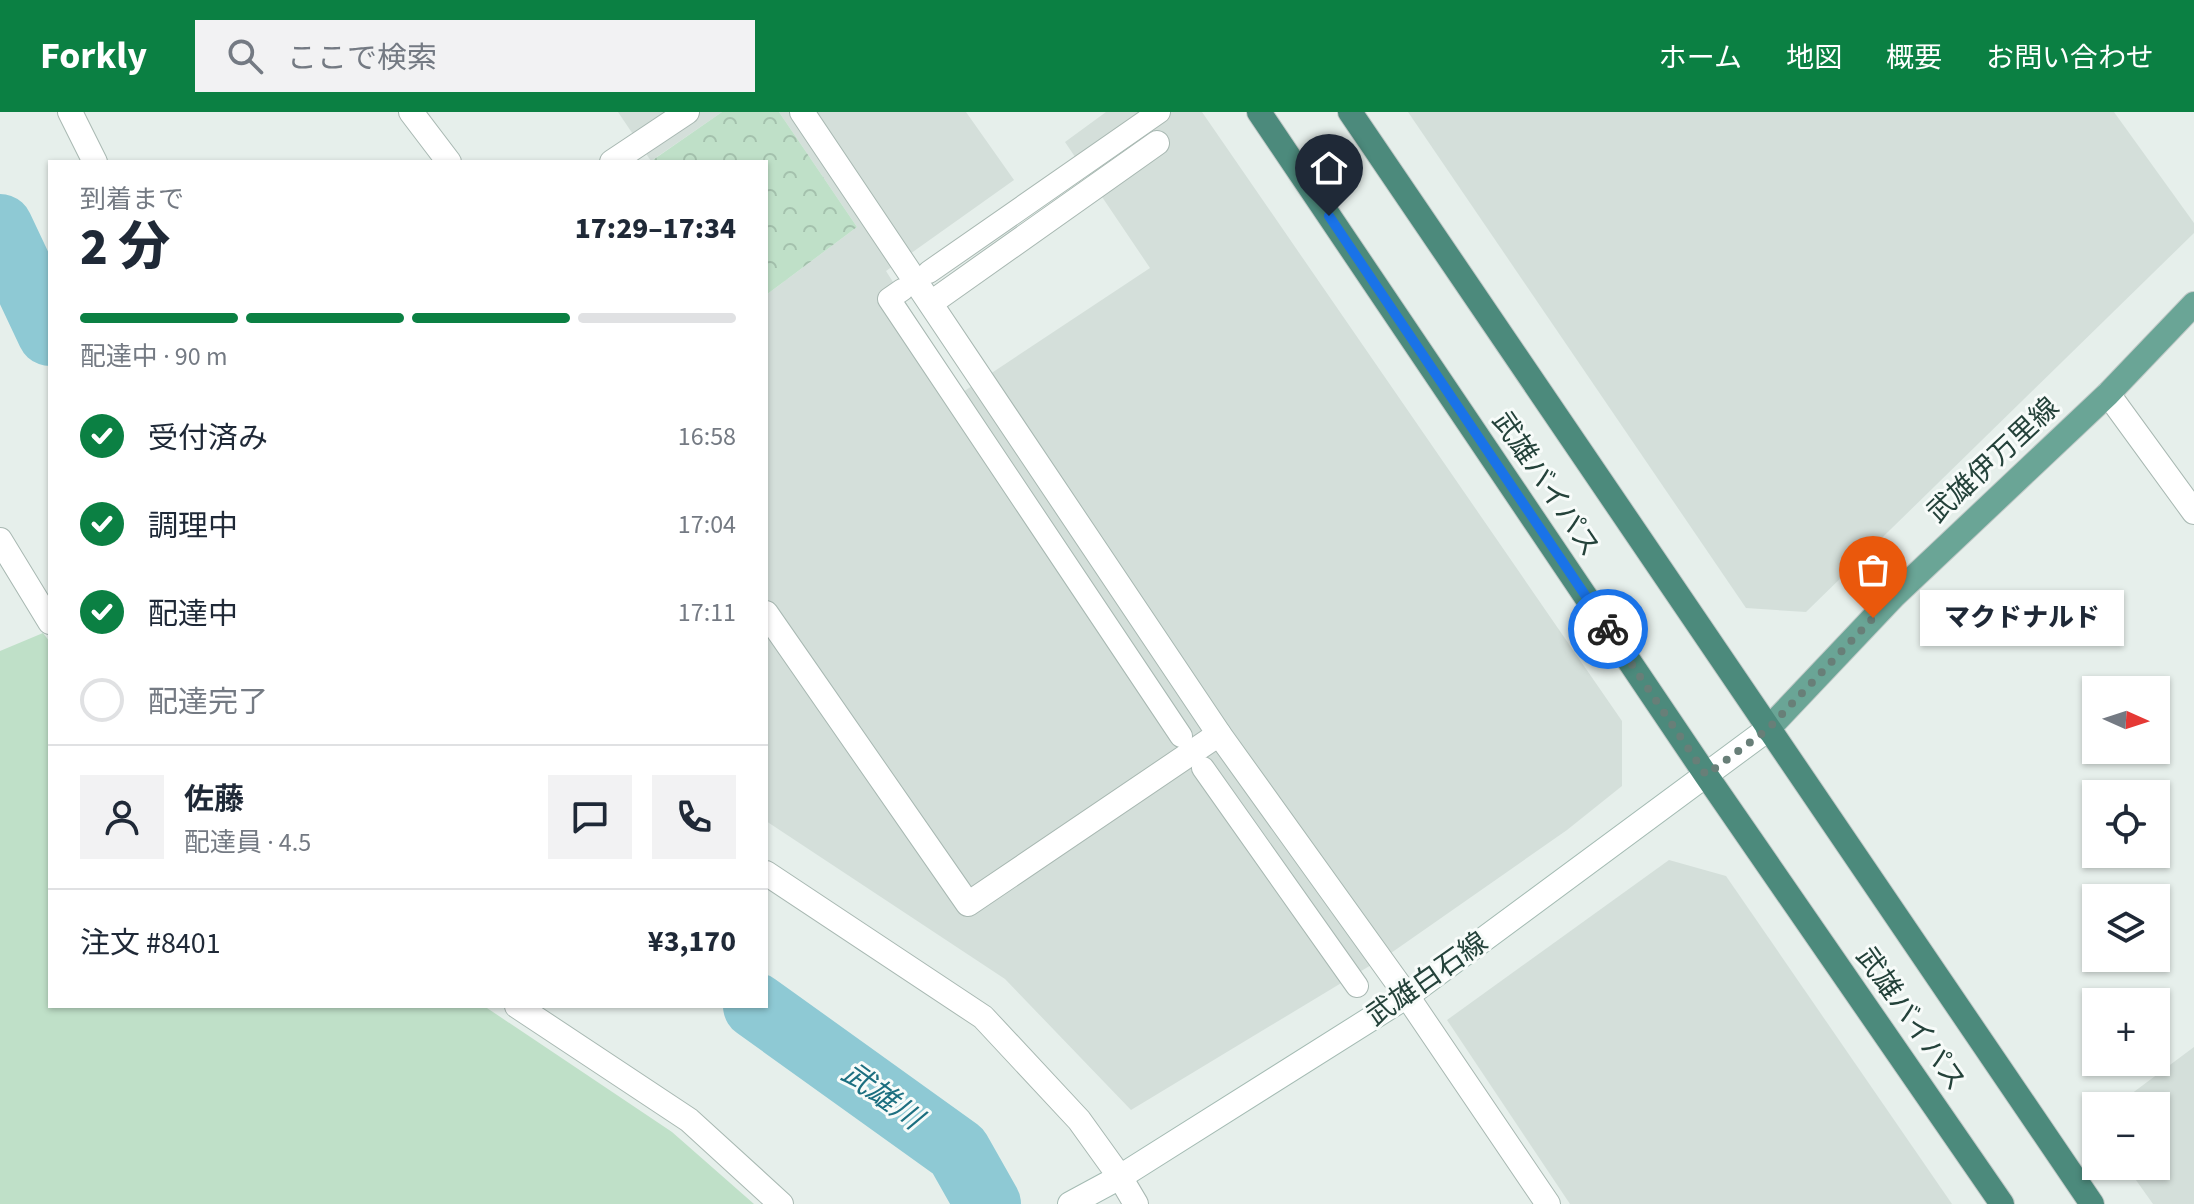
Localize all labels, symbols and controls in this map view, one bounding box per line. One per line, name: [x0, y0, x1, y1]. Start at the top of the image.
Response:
search box: [195, 20, 755, 92]
text: Forkly: [40, 29, 147, 83]
icon: search: [223, 34, 267, 78]
text: ここで検索: [287, 37, 437, 80]
text: ホーム: [1659, 38, 1742, 78]
text: 地図: [1786, 38, 1842, 78]
text: 概要: [1886, 38, 1942, 78]
text: お問い合わせ: [1986, 38, 2154, 78]
pin: [1295, 134, 1363, 216]
icon: home: [1307, 146, 1351, 190]
text: 到着まで: [80, 181, 184, 218]
text: 17:29–17:34: [575, 207, 736, 250]
text: 2 分: [80, 211, 170, 285]
text: 配達中 · 90 m: [80, 338, 227, 375]
street label: 武雄伊万里線: [1918, 388, 2068, 532]
street label: 武雄バイパス: [1483, 403, 1609, 565]
icon: check: [80, 414, 124, 458]
text: 受付済み: [148, 417, 268, 460]
text: 16:58: [678, 418, 736, 455]
icon: check: [80, 502, 124, 546]
text: 調理中: [148, 505, 238, 548]
text: 17:04: [678, 506, 736, 543]
pin: [1839, 536, 1907, 618]
icon: bag: [1851, 548, 1895, 592]
courier: [1568, 589, 1648, 669]
icon: check: [80, 590, 124, 634]
callout: マクドナルド: [1921, 590, 2125, 646]
text: 配達中: [148, 593, 238, 636]
text: 17:11: [678, 594, 736, 631]
text: マクドナルド: [1944, 599, 2100, 636]
icon: bike: [1586, 607, 1630, 651]
north arrow: [2082, 676, 2170, 764]
map controls: [2082, 676, 2170, 1180]
text: 配達完了: [148, 681, 268, 724]
button: person: [80, 775, 164, 859]
button: chat: [548, 775, 632, 859]
button: phone: [652, 775, 736, 859]
text: 佐藤: [184, 778, 244, 821]
button: locate: [2082, 780, 2170, 868]
text: 配達員 · 4.5: [184, 824, 311, 861]
button: layers: [2082, 884, 2170, 972]
text: ¥3,170: [648, 920, 736, 963]
text: 注文 #8401: [80, 922, 221, 965]
street label: 武雄白石線: [1358, 922, 1496, 1036]
street label: 武雄バイパス: [1847, 939, 1975, 1099]
button: +: [2082, 988, 2170, 1076]
water label: 武雄川: [833, 1052, 933, 1142]
button: −: [2082, 1092, 2170, 1180]

